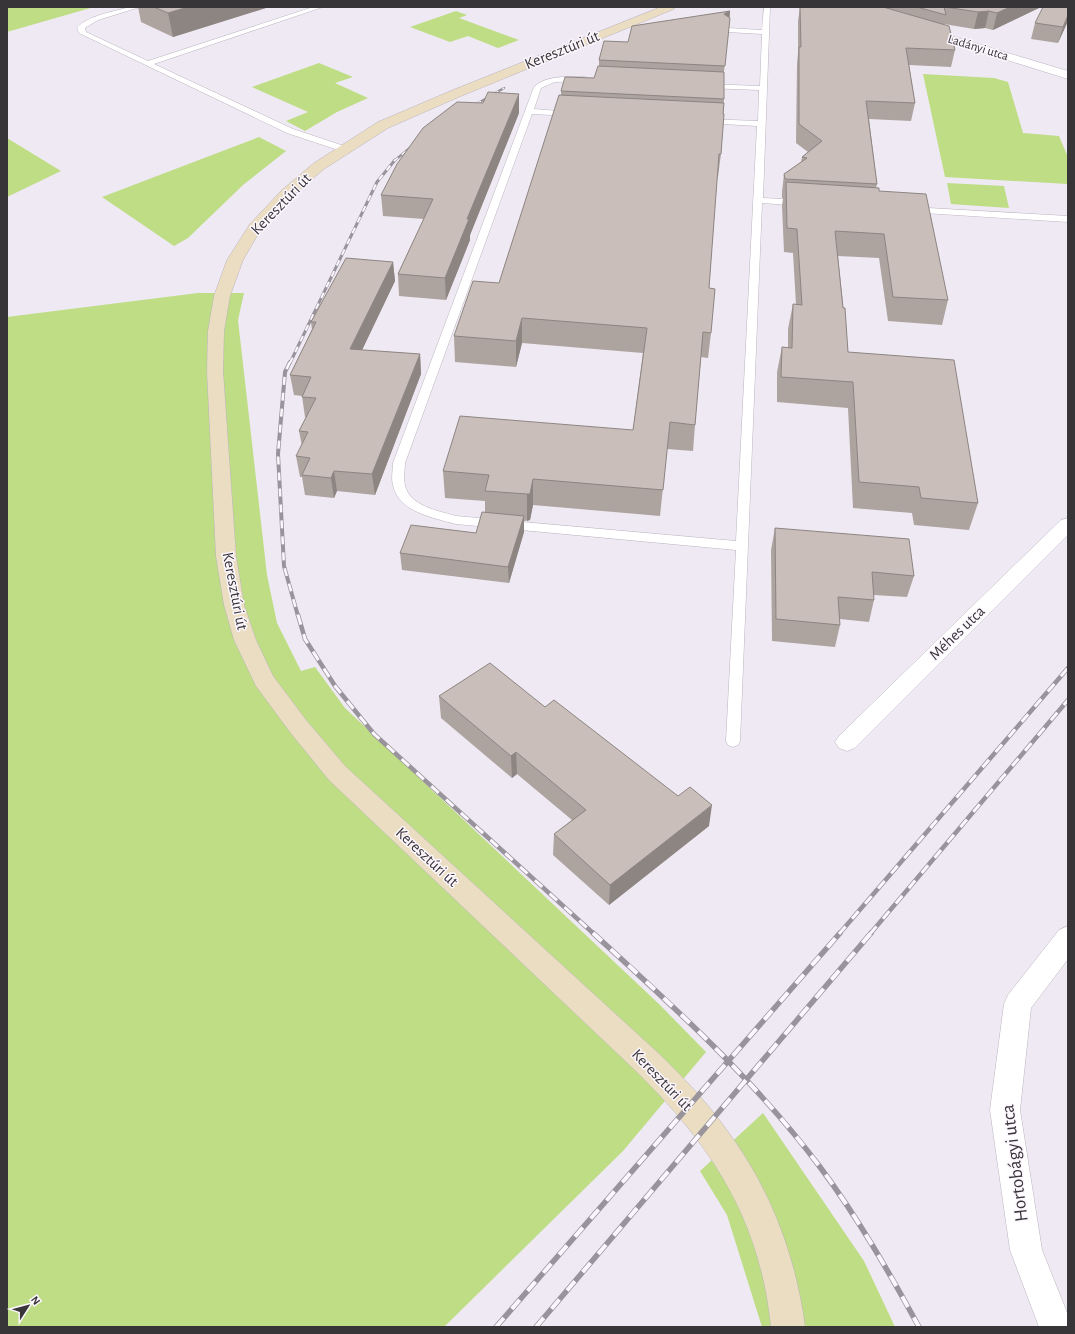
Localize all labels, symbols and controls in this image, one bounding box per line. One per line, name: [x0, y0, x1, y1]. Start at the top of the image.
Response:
street label: Keresztúri út: [522, 28, 602, 72]
street label: Ladányi utca: [946, 33, 1010, 63]
street label: Keresztúri út: [248, 170, 314, 238]
street label: Keresztúri út: [220, 551, 250, 631]
street label: Méhes utca: [926, 603, 988, 663]
street label: Keresztúri út: [393, 824, 461, 890]
street label: Keresztúri út: [629, 1046, 695, 1114]
street label: Hortobágyi utca: [998, 1103, 1032, 1223]
north arrow: [8, 1286, 48, 1326]
text: N: [29, 1294, 42, 1307]

